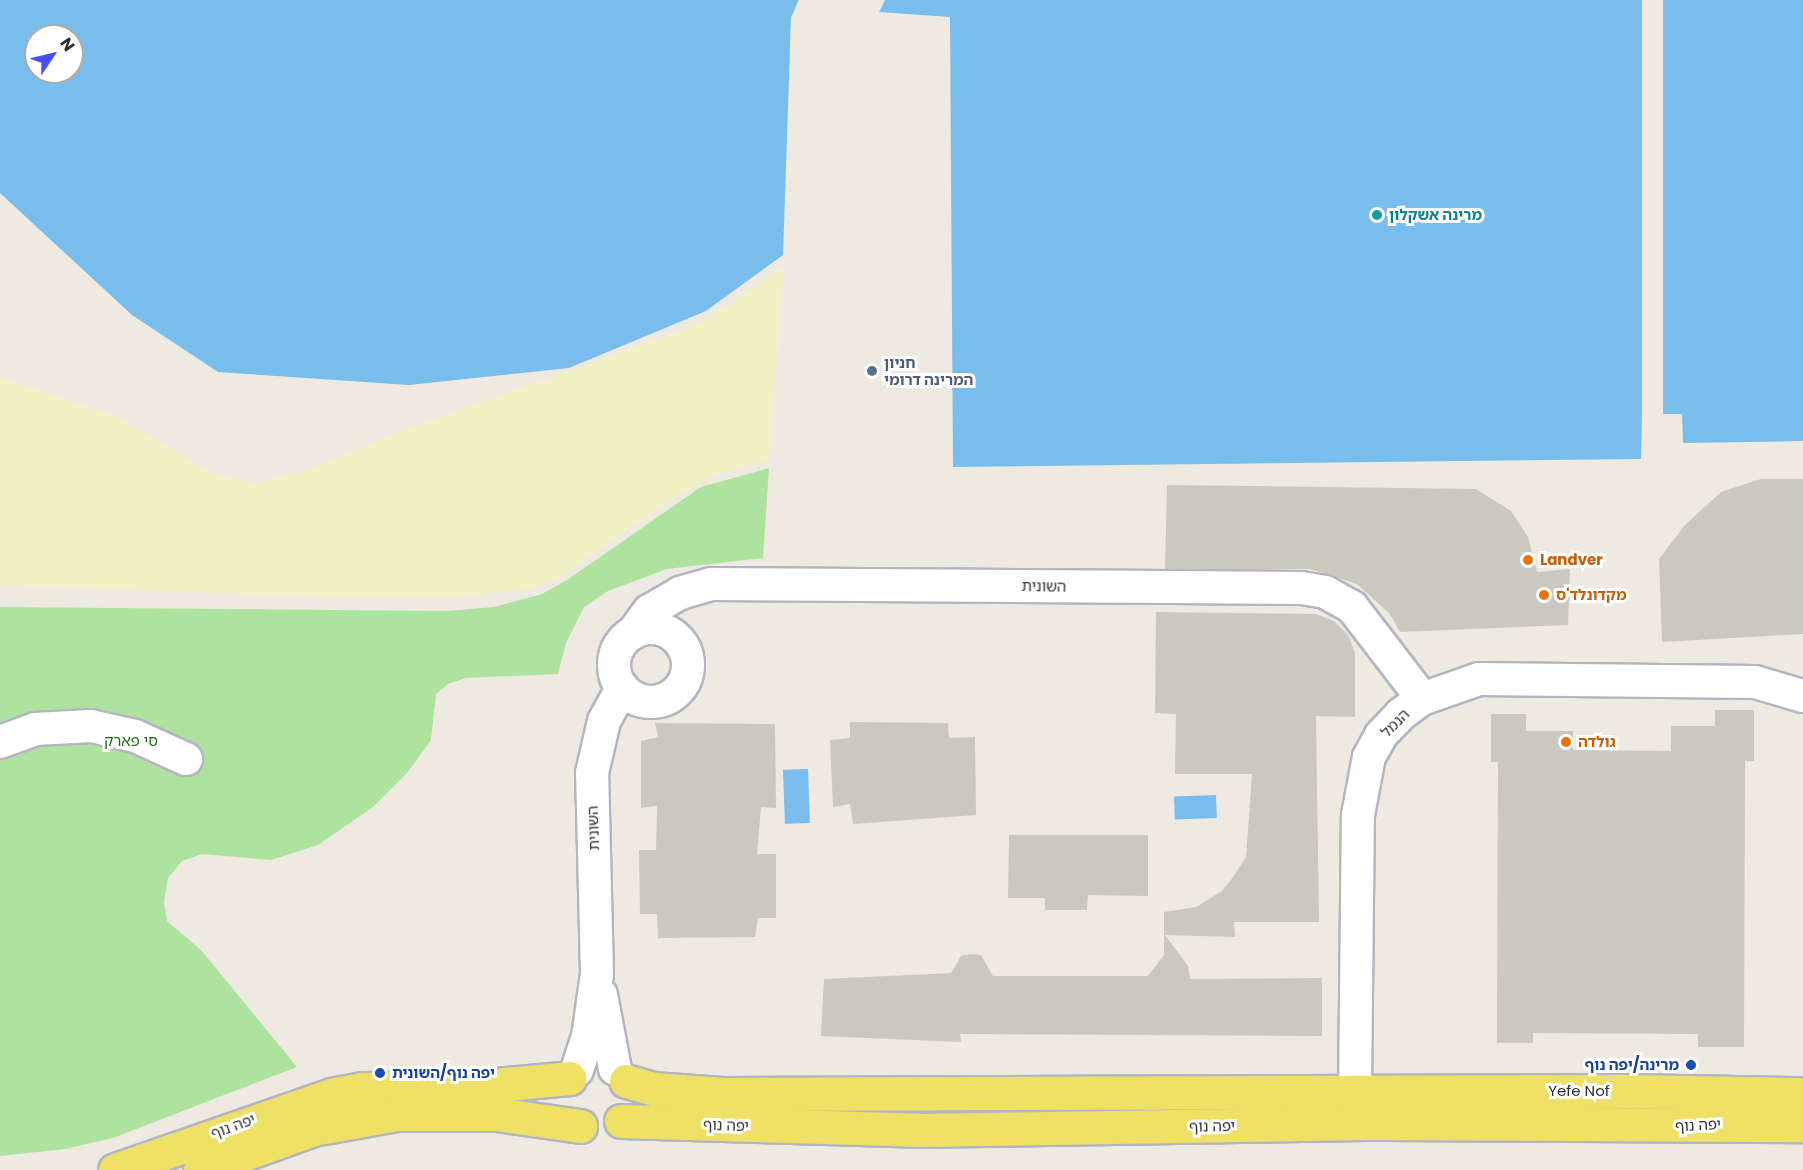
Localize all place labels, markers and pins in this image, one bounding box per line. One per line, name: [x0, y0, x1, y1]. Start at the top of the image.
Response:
place label: מרינה אשקלון: [1389, 206, 1482, 224]
marker: מרינה אשקלון: [1370, 208, 1384, 222]
place label: חניון המרינה דרומי: [884, 353, 973, 388]
marker: חניון המרינה דרומי: [865, 364, 879, 378]
place label: Landver: [1540, 551, 1603, 569]
marker: Landver: [1521, 553, 1535, 567]
place label: מקדונלד'ס: [1556, 586, 1626, 604]
marker: מקדונלד'ס: [1537, 588, 1551, 602]
place label: גולדה: [1578, 733, 1616, 751]
marker: גולדה: [1559, 735, 1573, 749]
place label: מרינה/יפה נוף: [1585, 1056, 1679, 1074]
marker: מרינה/יפה נוף: [1684, 1058, 1698, 1072]
place label: יפה נוף/השונית: [392, 1064, 495, 1082]
marker: יפה נוף/השונית: [373, 1066, 387, 1080]

